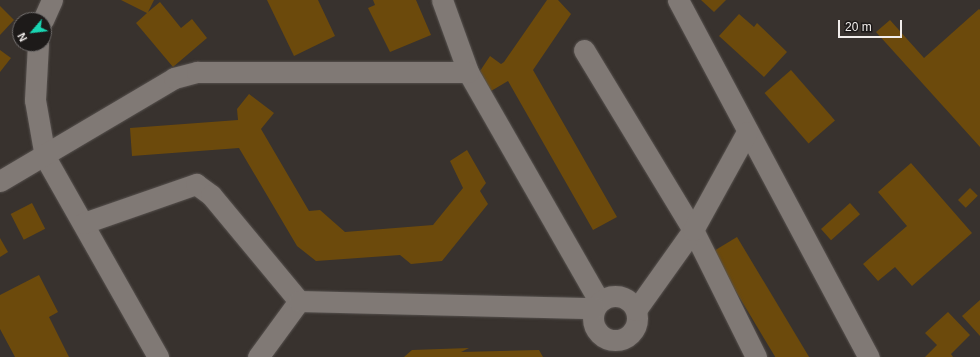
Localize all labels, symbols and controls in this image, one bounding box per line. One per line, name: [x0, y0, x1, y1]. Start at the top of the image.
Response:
north arrow: [12, 12, 52, 52]
scale bar: [840, 12, 904, 38]
text: 20 m: [845, 20, 872, 34]
text: N: [15, 31, 29, 43]

